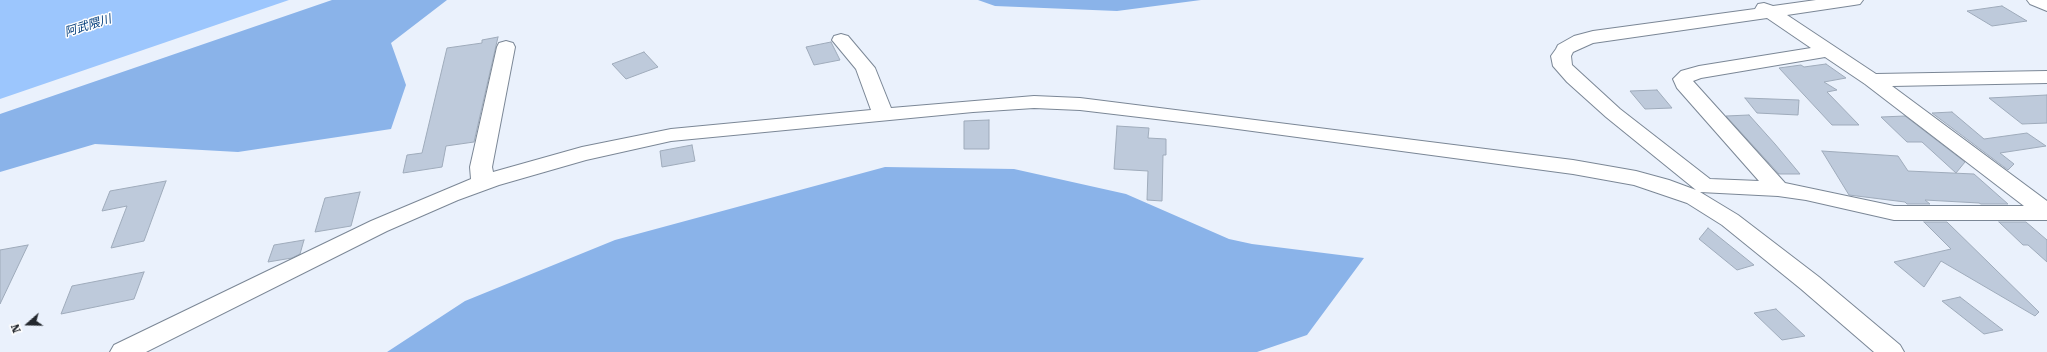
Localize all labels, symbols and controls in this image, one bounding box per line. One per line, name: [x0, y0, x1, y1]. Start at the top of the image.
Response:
water label: 阿武隈川: [63, 12, 113, 40]
north arrow: [8, 304, 48, 344]
text: N: [9, 322, 24, 334]

